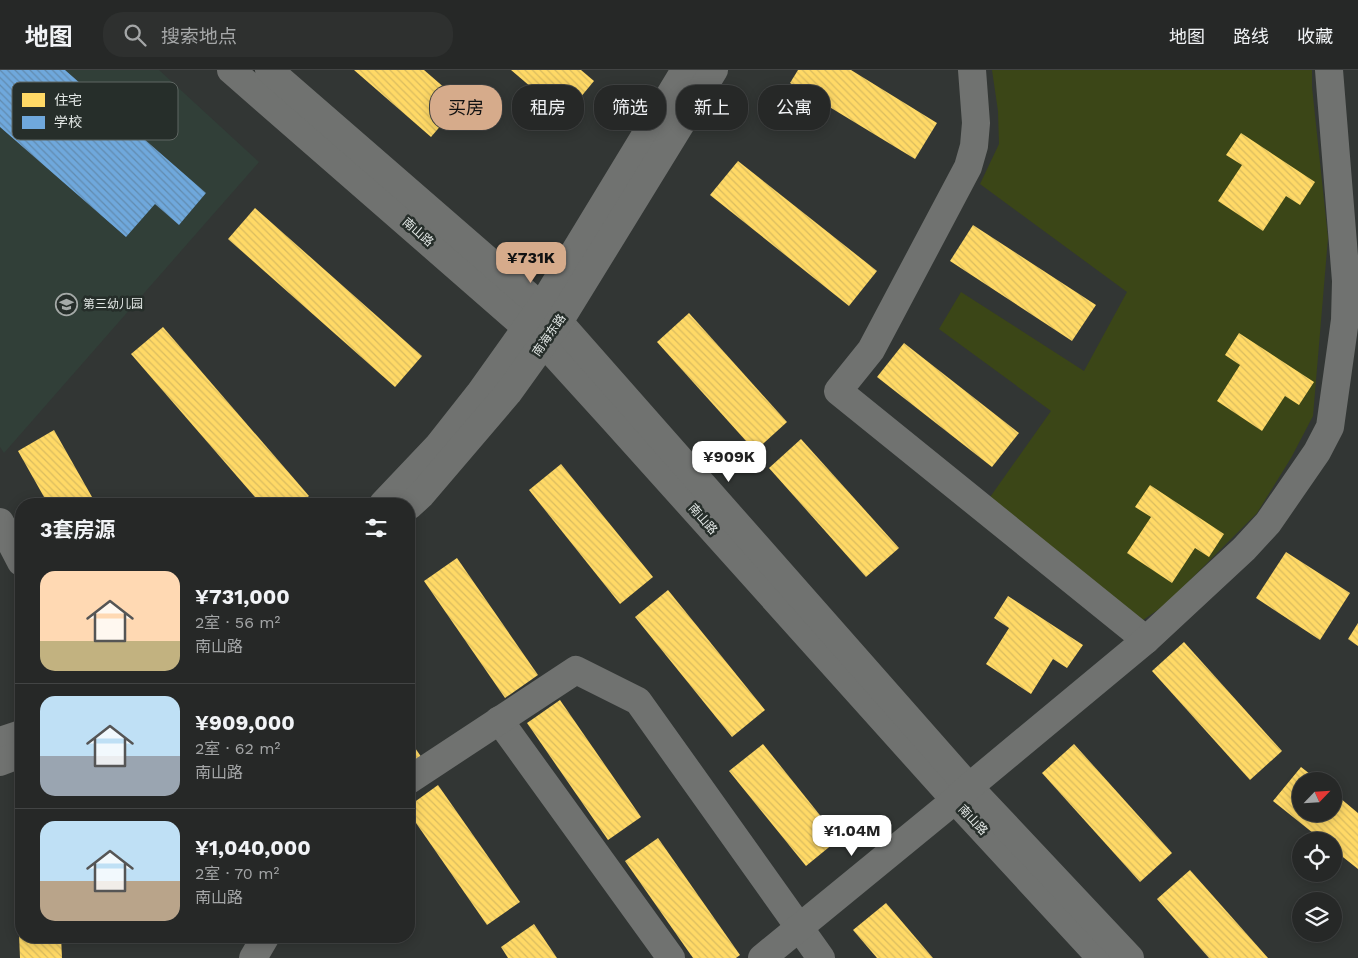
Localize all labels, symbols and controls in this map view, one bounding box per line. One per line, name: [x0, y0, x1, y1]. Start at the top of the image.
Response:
search box: [103, 12, 453, 57]
icon: search: [121, 21, 149, 49]
text: 地图: [25, 23, 73, 51]
text: 搜索地点: [161, 25, 237, 48]
text: 地图: [1169, 26, 1205, 47]
text: 路线: [1233, 26, 1269, 47]
text: 收藏: [1297, 26, 1333, 47]
legend: [12, 82, 178, 140]
chip: 买房: [430, 85, 502, 130]
chip: 租房: [512, 85, 584, 130]
chip: 筛选: [594, 85, 666, 130]
chip: 新上: [676, 85, 748, 130]
chip: 公寓: [758, 85, 830, 130]
text: 住宅: [54, 92, 82, 108]
text: 学校: [54, 114, 82, 130]
street label: 南山路: [400, 215, 436, 249]
pin: ¥731K: [496, 242, 566, 284]
text: ¥731K: [507, 248, 555, 267]
school or university icon: 第三幼儿园: [55, 292, 79, 316]
place label: 第三幼儿园: [83, 297, 143, 311]
street label: 南海东路: [529, 311, 569, 359]
pin: ¥909K: [694, 440, 764, 483]
text: ¥909K: [703, 447, 755, 466]
street label: 南山路: [686, 501, 720, 537]
icon: filters: [362, 514, 390, 542]
text: 3套房源: [40, 517, 115, 542]
text: ¥731,000: [195, 584, 290, 609]
icon: home: [80, 591, 140, 651]
text: 2室 · 56 m²: [195, 613, 280, 632]
text: 南山路: [195, 637, 243, 656]
text: ¥909,000: [195, 710, 295, 735]
icon: home: [80, 716, 140, 776]
text: 2室 · 62 m²: [195, 739, 280, 758]
text: 南山路: [195, 763, 243, 782]
north arrow: [1292, 772, 1342, 822]
map controls: [1292, 772, 1342, 942]
street label: 南山路: [956, 802, 990, 838]
pin: ¥1.04M: [811, 814, 893, 857]
text: ¥1.04M: [823, 821, 881, 840]
button: locate: [1292, 832, 1342, 882]
text: ¥1,040,000: [195, 835, 311, 860]
icon: home: [80, 841, 140, 901]
text: 2室 · 70 m²: [195, 864, 279, 883]
text: 南山路: [195, 888, 243, 907]
button: layers: [1292, 892, 1342, 942]

